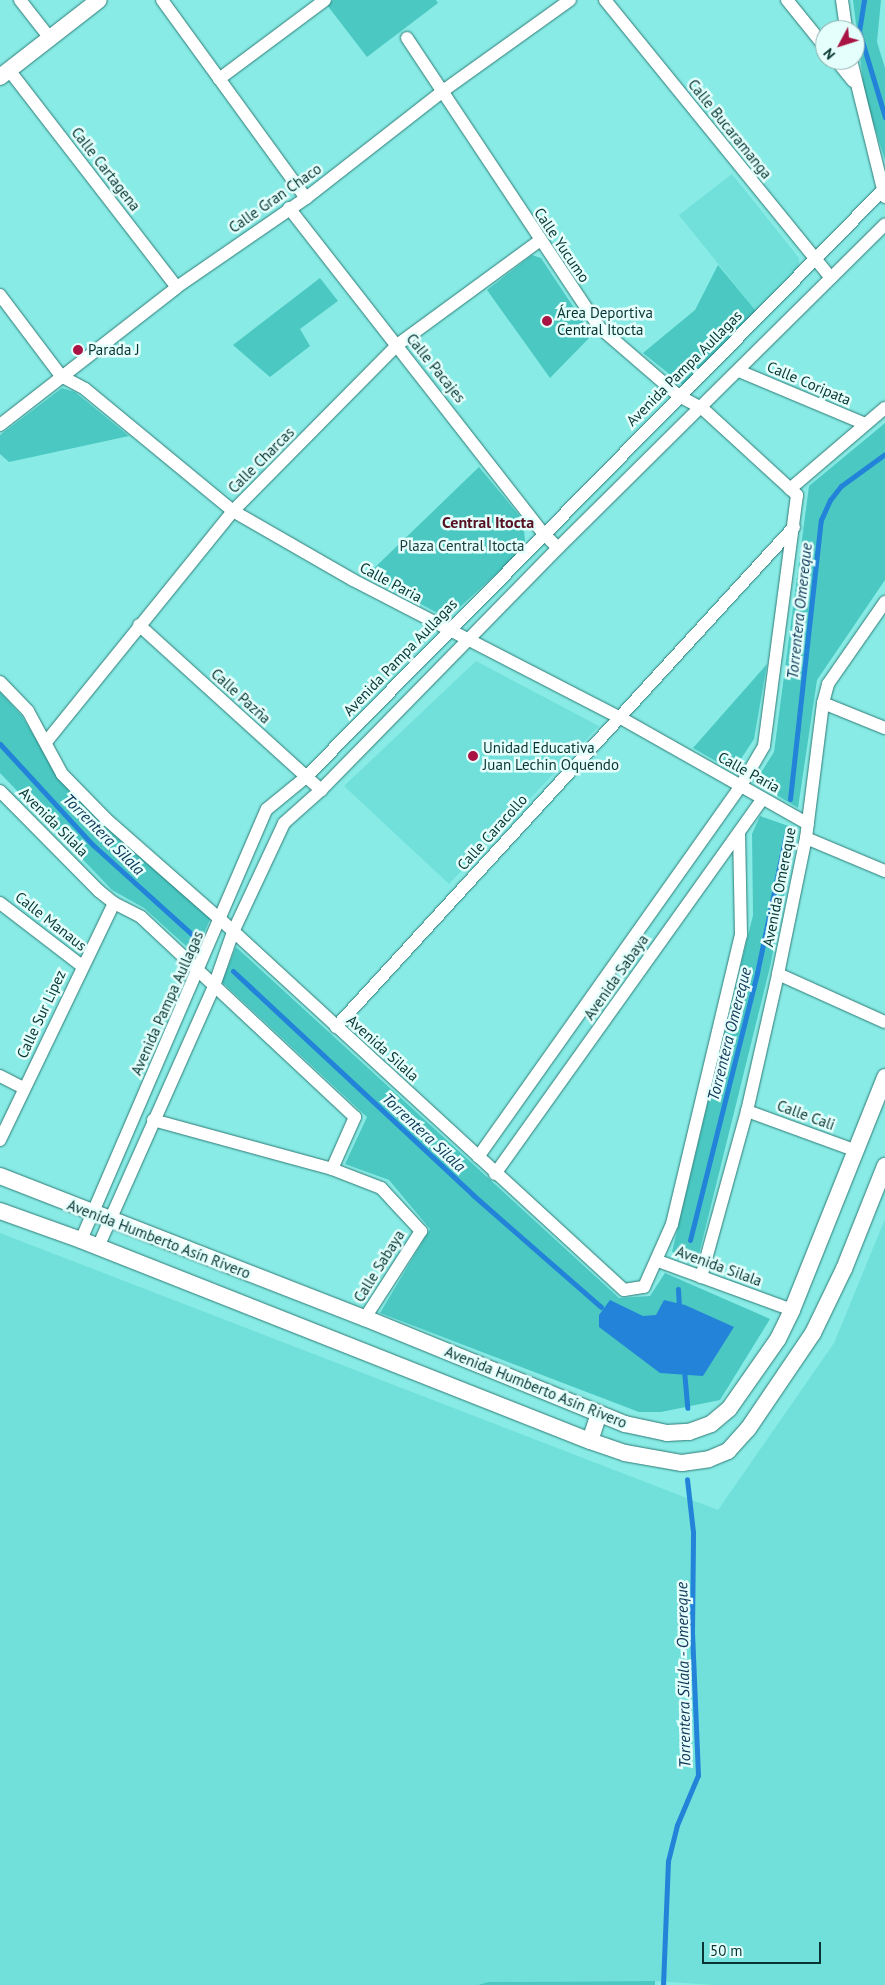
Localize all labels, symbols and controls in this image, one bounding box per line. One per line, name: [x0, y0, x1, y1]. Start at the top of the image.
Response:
north arrow: [815, 20, 865, 70]
text: N: [819, 45, 839, 63]
street label: Calle Bucaramanga: [684, 76, 776, 182]
street label: Calle Cartagena: [68, 124, 144, 214]
street label: Calle Gran Chaco: [225, 159, 325, 237]
street label: Calle Yucumo: [530, 204, 594, 286]
place label: Área Deportiva Central Itocta: [557, 303, 653, 338]
street label: Avenida Pampa Aullagas: [622, 306, 746, 430]
marker: Área Deportiva Central Itocta: [541, 315, 553, 327]
street label: Calle Pacajes: [403, 330, 469, 406]
place label: Parada J: [88, 341, 140, 359]
marker: Parada J: [72, 344, 84, 356]
street label: Calle Coripata: [764, 357, 854, 409]
street label: Calle Charcas: [224, 423, 298, 497]
district label: Central Itocta: [442, 512, 534, 532]
park label: Plaza Central Itocta: [400, 537, 524, 555]
water label: Torrentera Omereque: [782, 542, 816, 680]
street label: Calle Paria: [357, 558, 425, 606]
street label: Avenida Pampa Aullagas: [339, 594, 461, 720]
street label: Calle Pazña: [208, 665, 274, 727]
place label: Unidad Educativa Juan Lechin Oquendo: [483, 738, 619, 773]
street label: Calle Paria: [715, 748, 783, 796]
marker: Unidad Educativa Juan Lechin Oquendo: [467, 750, 479, 762]
street label: Avenida Silala: [16, 784, 92, 860]
water label: Torrentera Silala: [59, 789, 149, 879]
street label: Calle Caracollo: [453, 790, 531, 874]
street label: Avenida Omereque: [759, 826, 799, 948]
street label: Calle Manaus: [12, 888, 90, 954]
street label: Avenida Pampa Aullagas: [127, 928, 207, 1078]
street label: Avenida Sabaya: [580, 931, 652, 1023]
water label: Torrentera Omereque: [703, 965, 755, 1103]
street label: Calle Sur Lipez: [13, 967, 69, 1061]
street label: Avenida Silala: [343, 1011, 423, 1085]
water label: Torrentera Silala: [378, 1088, 470, 1176]
street label: Calle Cali: [775, 1096, 837, 1134]
street label: Avenida Humberto Asín Rivero: [65, 1196, 253, 1282]
street label: Calle Sabaya: [350, 1227, 408, 1305]
street label: Avenida Silala: [673, 1242, 765, 1290]
street label: Avenida Humberto Asín Rivero: [442, 1342, 630, 1432]
water label: Torrentera Silala - Omereque: [672, 1581, 694, 1769]
scale bar: [705, 1932, 824, 1964]
text: 50 m: [710, 1941, 743, 1960]

